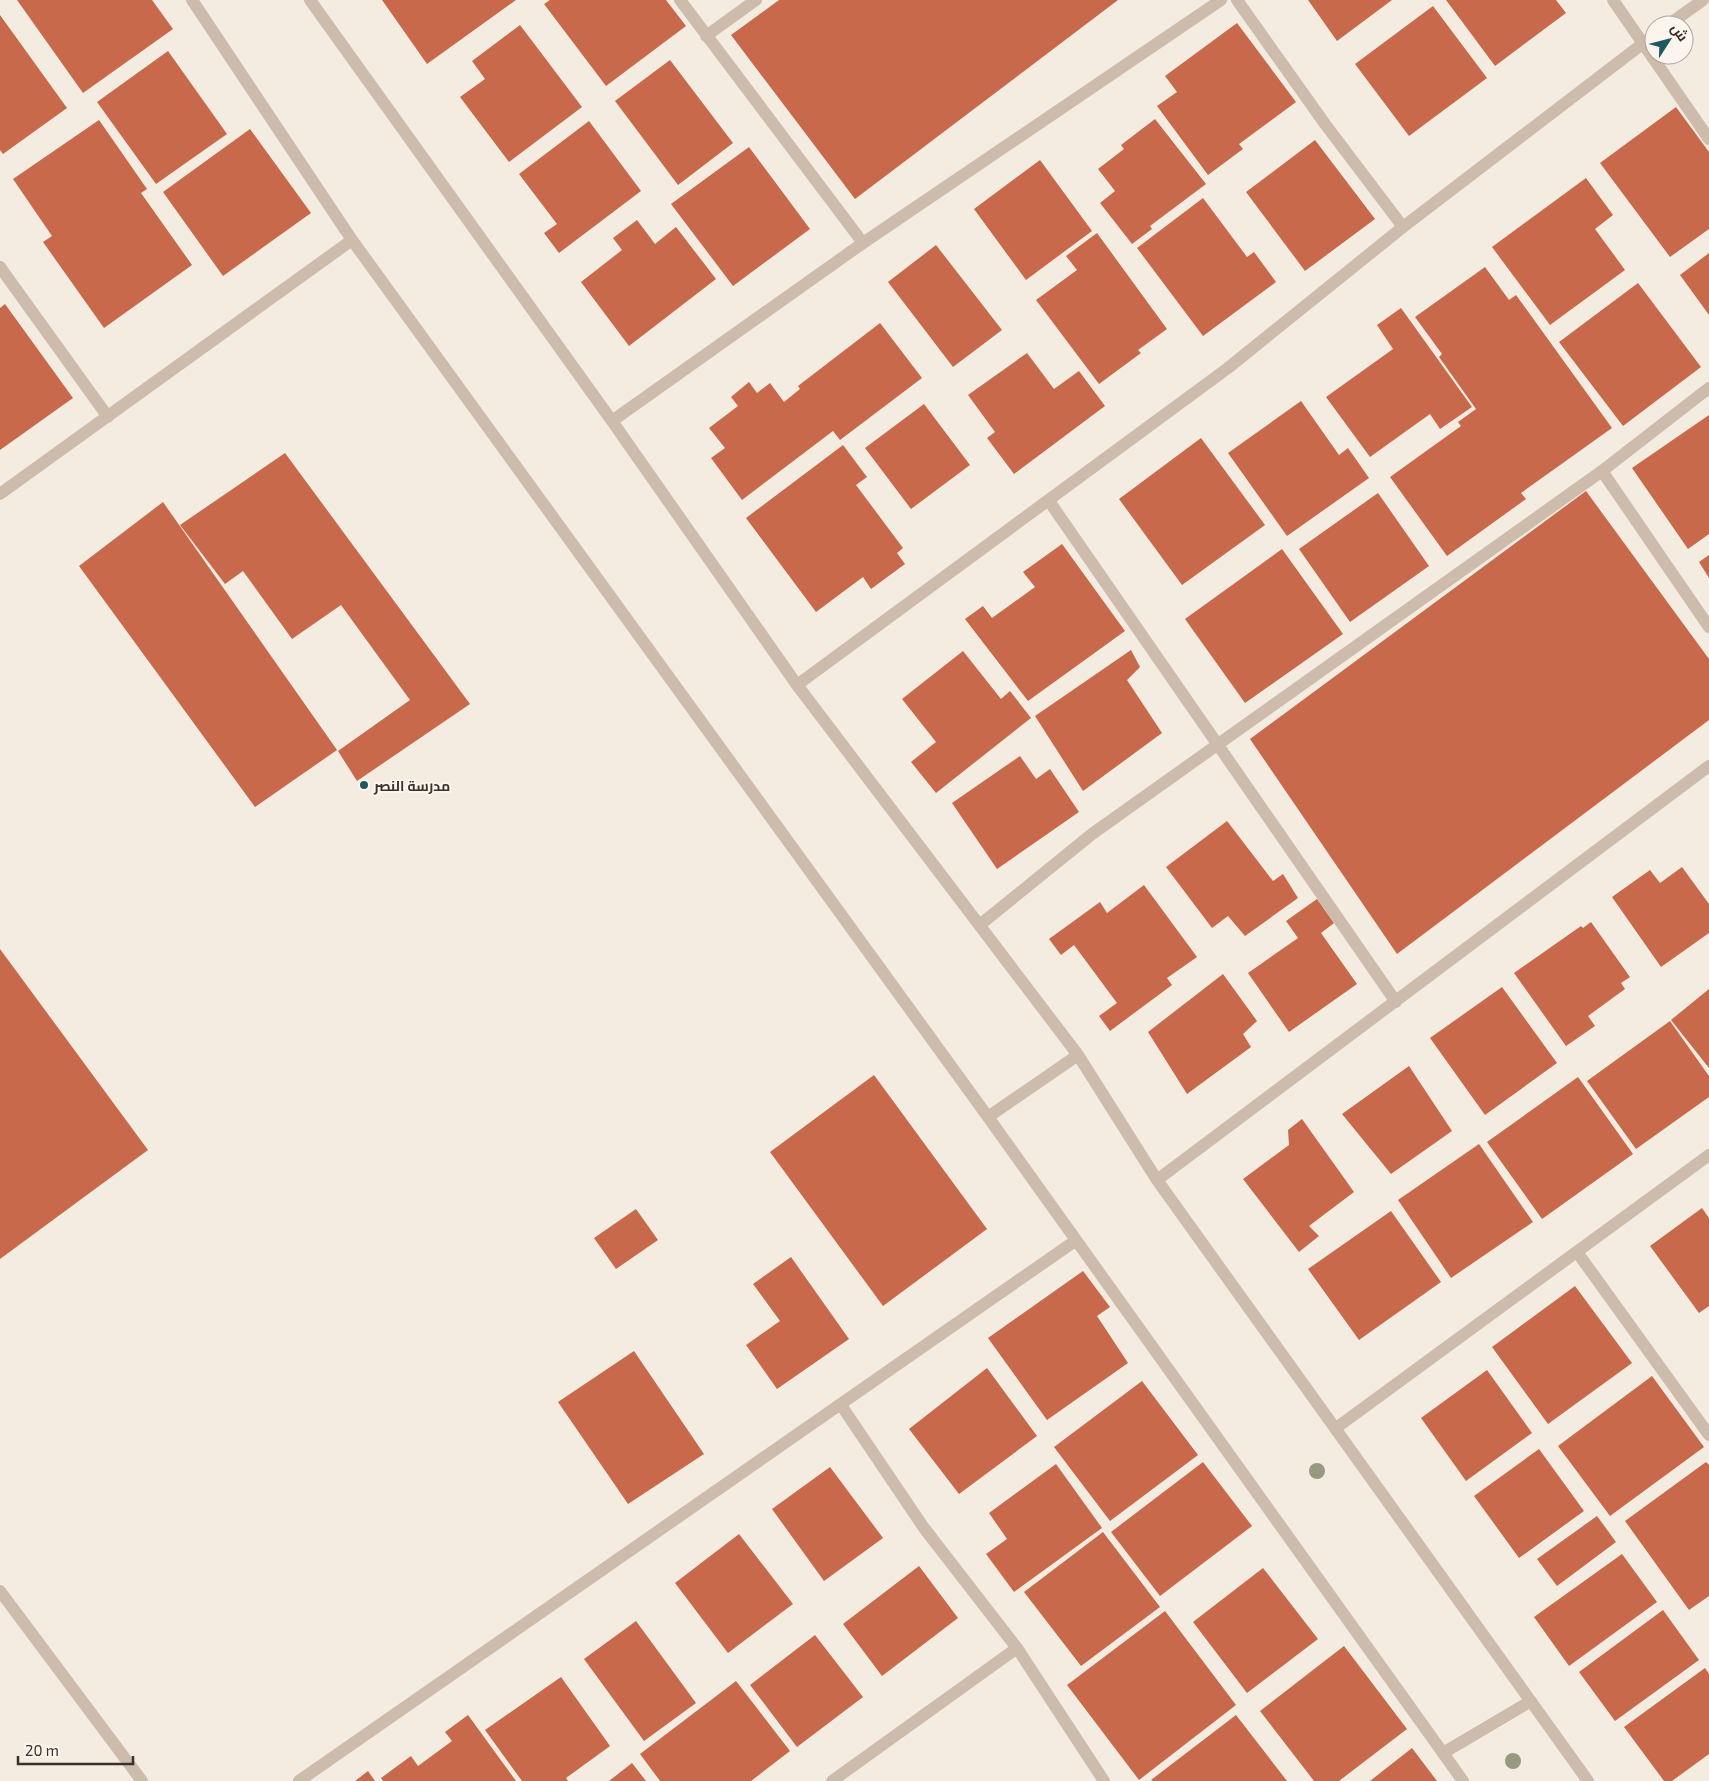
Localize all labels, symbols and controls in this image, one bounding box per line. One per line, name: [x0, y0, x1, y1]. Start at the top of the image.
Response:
north arrow: [1644, 15, 1694, 65]
text: ش: [1667, 20, 1692, 45]
place label: مدرسة النصر: [373, 777, 450, 795]
marker: مدرسة النصر: [358, 779, 370, 791]
scale bar: [18, 1734, 132, 1766]
text: 20 m: [25, 1741, 59, 1759]

